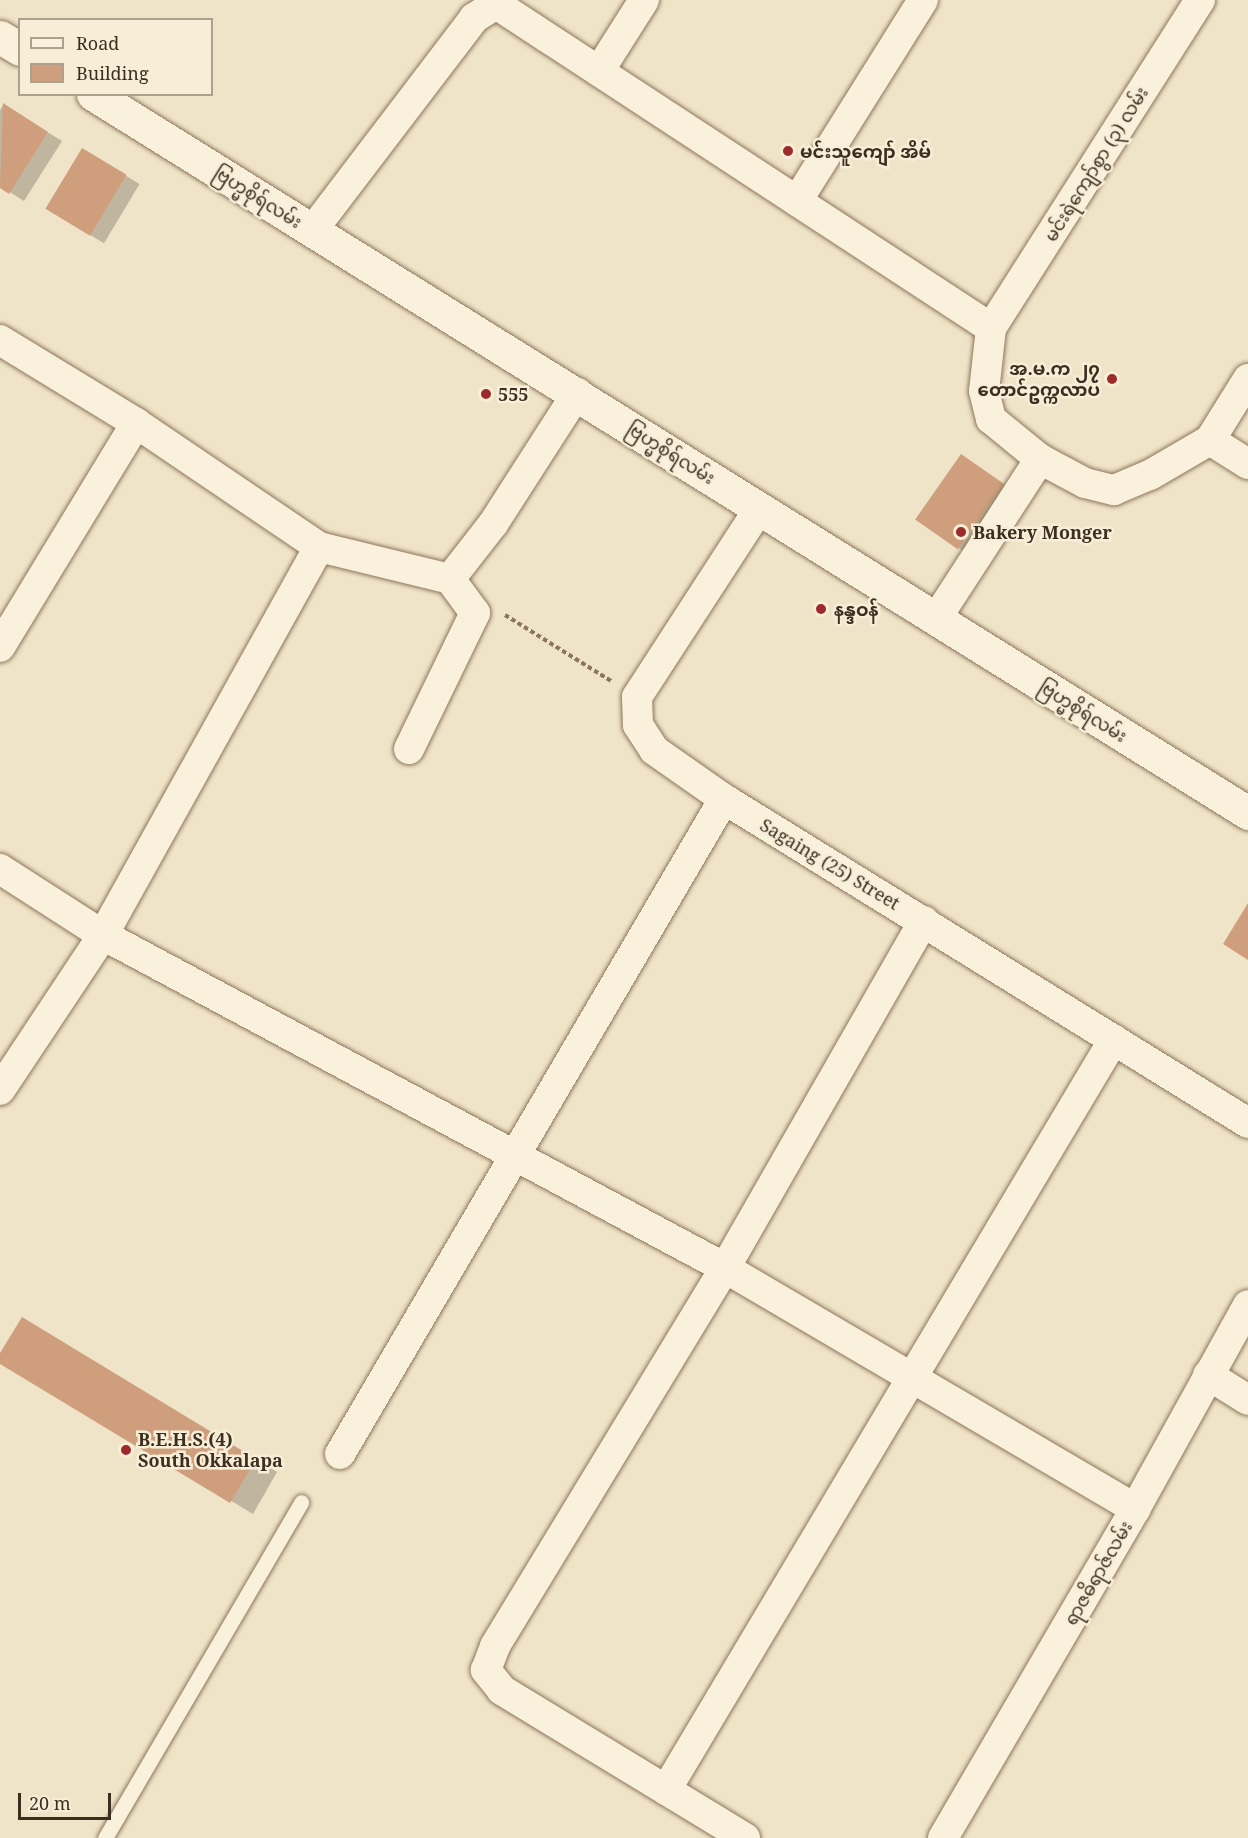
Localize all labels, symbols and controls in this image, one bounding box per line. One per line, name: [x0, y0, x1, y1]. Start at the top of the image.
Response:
legend: [18, 18, 213, 96]
text: Road: [76, 31, 119, 55]
text: Building: [76, 61, 149, 85]
street label: မင်းရဲကျော်စွာ (၃) လမ်း: [1040, 83, 1152, 245]
place label: မင်းသူကျော် အိမ်: [800, 140, 931, 162]
marker: မင်းသူကျော် အိမ်: [781, 144, 795, 158]
street label: ဗြဟ္မစိုရ်လမ်း: [210, 161, 306, 233]
place label: အ.မ.က ၂၇ တောင်ဥက္ကလာပ: [978, 358, 1100, 400]
marker: အ.မ.က ၂၇ တောင်ဥက္ကလာပ: [1105, 372, 1119, 386]
place label: 555: [498, 383, 529, 405]
marker: 555: [479, 387, 493, 401]
street label: ဗြဟ္မစိုရ်လမ်း: [623, 417, 719, 489]
place label: Bakery Monger: [973, 521, 1112, 543]
marker: Bakery Monger: [954, 525, 968, 539]
place label: နန္ဒဝန်: [834, 598, 879, 620]
marker: နန္ဒဝန်: [812, 600, 830, 618]
street label: ဗြဟ္မစိုရ်လမ်း: [1035, 675, 1131, 747]
street label: Sagaing (25) Street: [756, 814, 904, 914]
place label: B.E.H.S.(4) South Okkalapa: [138, 1429, 283, 1472]
marker: B.E.H.S.(4) South Okkalapa: [119, 1443, 133, 1457]
street label: ရာဇဓိရာဇ်လမ်း: [1059, 1517, 1137, 1629]
scale bar: [21, 1781, 114, 1819]
text: 20 m: [29, 1791, 71, 1815]

